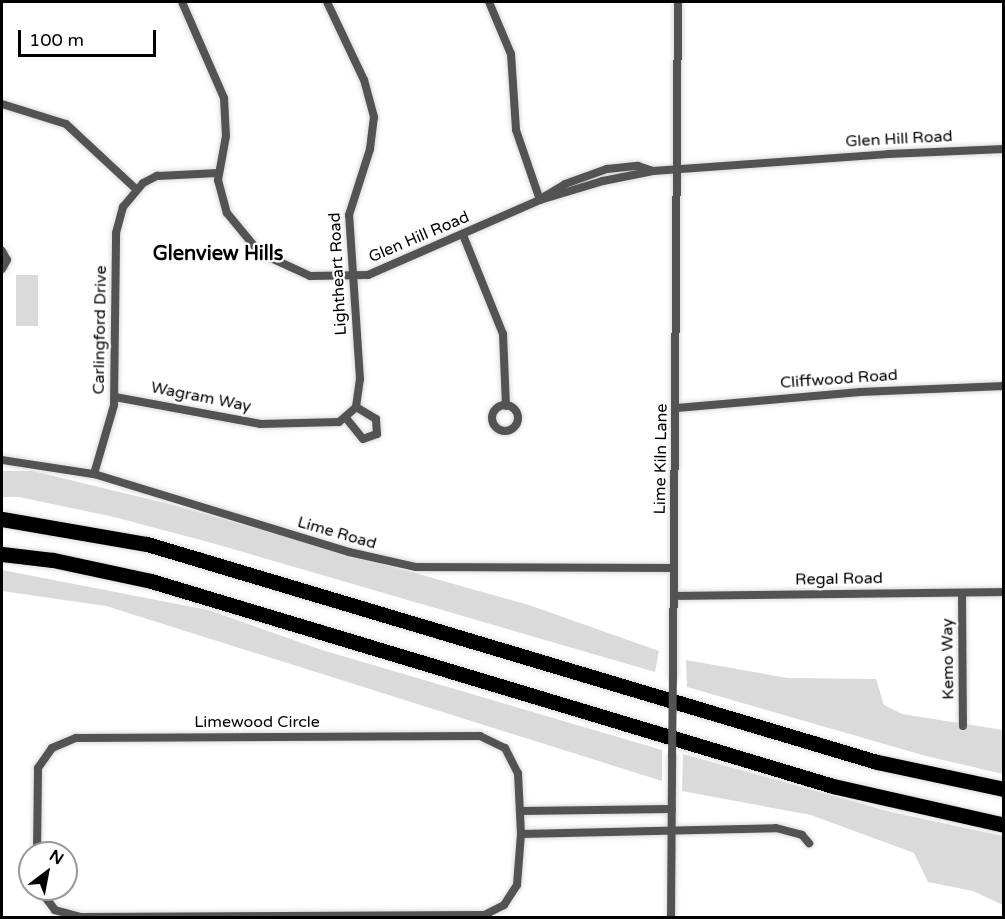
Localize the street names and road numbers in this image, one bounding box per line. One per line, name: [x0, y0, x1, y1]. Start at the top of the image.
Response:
street label: Glen Hill Road: [845, 127, 953, 151]
street label: Glen Hill Road: [366, 207, 472, 267]
street label: Lightheart Road: [325, 212, 351, 336]
street label: Carlingford Drive: [89, 265, 111, 395]
street label: Cliffwood Road: [779, 365, 899, 393]
street label: Wagram Way: [149, 378, 253, 416]
street label: Lime Kiln Lane: [650, 403, 672, 515]
street label: Lime Road: [295, 513, 379, 553]
street label: Regal Road: [795, 569, 883, 589]
street label: Kemo Way: [938, 618, 958, 700]
street label: Limewood Circle: [194, 712, 320, 732]

